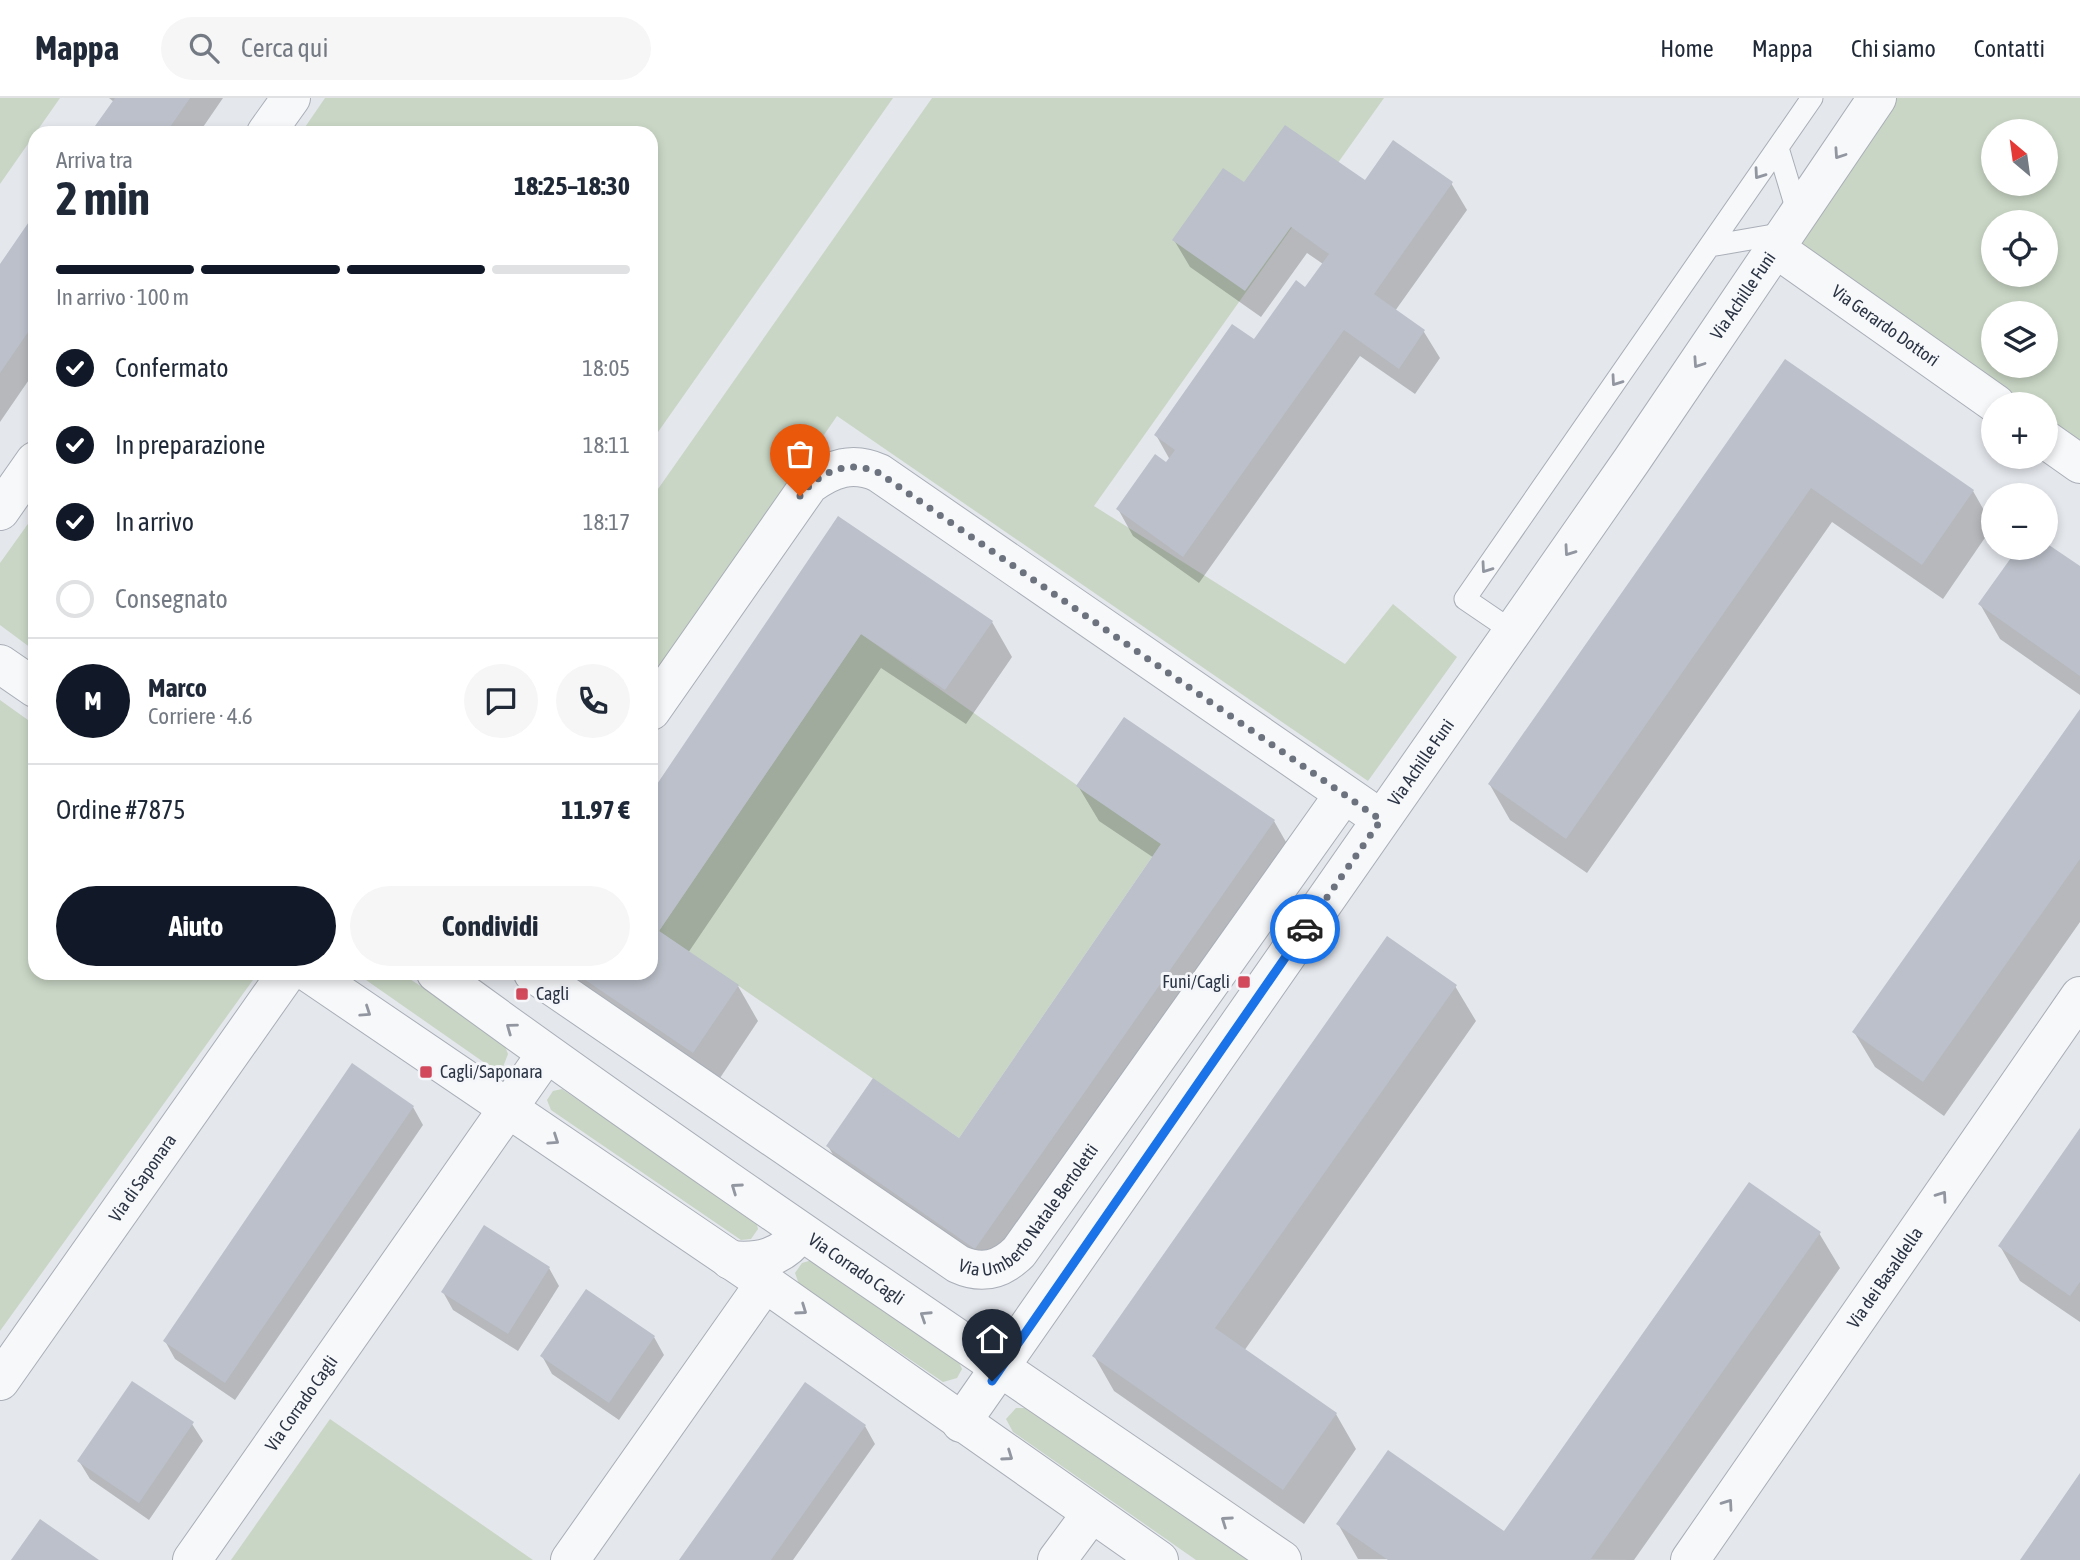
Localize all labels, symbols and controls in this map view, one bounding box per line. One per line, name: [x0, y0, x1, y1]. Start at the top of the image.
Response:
search box: [161, 17, 651, 80]
text: Mappa: [35, 29, 119, 67]
icon: search: [185, 29, 223, 67]
text: Cerca qui: [241, 33, 328, 63]
text: Home: [1660, 35, 1714, 62]
text: Mappa: [1752, 35, 1813, 62]
text: Chi siamo: [1851, 35, 1936, 62]
text: Contatti: [1974, 35, 2045, 62]
north arrow: [1981, 119, 2058, 196]
map controls: [1981, 119, 2058, 560]
one-way arrow: [1835, 146, 1847, 159]
text: Arriva tra: [56, 147, 133, 173]
one-way arrow: [1755, 166, 1768, 179]
text: 18:25–18:30: [514, 171, 630, 201]
text: 2 min: [56, 172, 150, 225]
button: locate: [1981, 210, 2058, 287]
street label: Via Achille Funi: [1706, 248, 1780, 343]
street label: Via Gerardo Dottori: [1828, 280, 1943, 370]
text: In arrivo · 100 m: [56, 284, 189, 310]
button: layers: [1981, 301, 2058, 378]
icon: check: [56, 349, 94, 387]
text: Confermato: [115, 353, 228, 383]
text: 18:05: [582, 355, 630, 381]
one-way arrow: [1693, 355, 1706, 368]
one-way arrow: [1612, 373, 1624, 386]
button: +: [1981, 392, 2058, 469]
pin: [770, 424, 830, 496]
icon: check: [56, 426, 94, 464]
text: In preparazione: [115, 430, 265, 460]
text: 18:11: [583, 432, 630, 458]
icon: bag: [781, 435, 819, 473]
button: −: [1981, 483, 2058, 560]
icon: check: [56, 503, 94, 541]
text: In arrivo: [115, 507, 194, 537]
text: 18:17: [583, 509, 630, 535]
one-way arrow: [1564, 543, 1577, 556]
one-way arrow: [1482, 560, 1494, 573]
text: Consegnato: [115, 584, 228, 614]
button: chat: [464, 664, 538, 738]
button: phone: [556, 664, 630, 738]
text: Marco: [148, 673, 207, 703]
text: M: [84, 686, 102, 716]
text: Corriere · 4.6: [148, 703, 253, 729]
street label: Via Achille Funi: [1383, 715, 1458, 810]
text: Ordine #7875: [56, 795, 185, 825]
text: 11.97 €: [561, 795, 630, 825]
button: Aiuto: [56, 886, 336, 966]
button: Condividi: [350, 886, 630, 966]
courier: [1270, 894, 1340, 964]
icon: car: [1286, 910, 1324, 948]
place label: Funi/Cagli: [1162, 971, 1230, 992]
marker: Funi/Cagli: [1236, 974, 1252, 990]
place label: Cagli: [536, 983, 569, 1004]
marker: Cagli: [514, 986, 530, 1002]
one-way arrow: [358, 1003, 371, 1016]
one-way arrow: [506, 1024, 519, 1037]
place label: Cagli/Saponara: [440, 1061, 543, 1082]
marker: Cagli/Saponara: [418, 1064, 434, 1080]
street label: Via di Saponara: [104, 1130, 180, 1226]
one-way arrow: [546, 1132, 559, 1145]
street label: Via Umberto Natale Bertoletti: [956, 1140, 1102, 1280]
one-way arrow: [731, 1184, 744, 1197]
one-way arrow: [1933, 1191, 1946, 1204]
street label: Via dei Basaldella: [1842, 1223, 1927, 1332]
street label: Via Corrado Cagli: [804, 1228, 908, 1309]
one-way arrow: [794, 1302, 807, 1314]
pin: [962, 1309, 1022, 1381]
one-way arrow: [920, 1311, 933, 1324]
icon: home: [973, 1320, 1011, 1358]
street label: Via Corrado Cagli: [260, 1351, 342, 1455]
one-way arrow: [1000, 1447, 1013, 1460]
one-way arrow: [1720, 1499, 1732, 1512]
one-way arrow: [1221, 1517, 1234, 1529]

